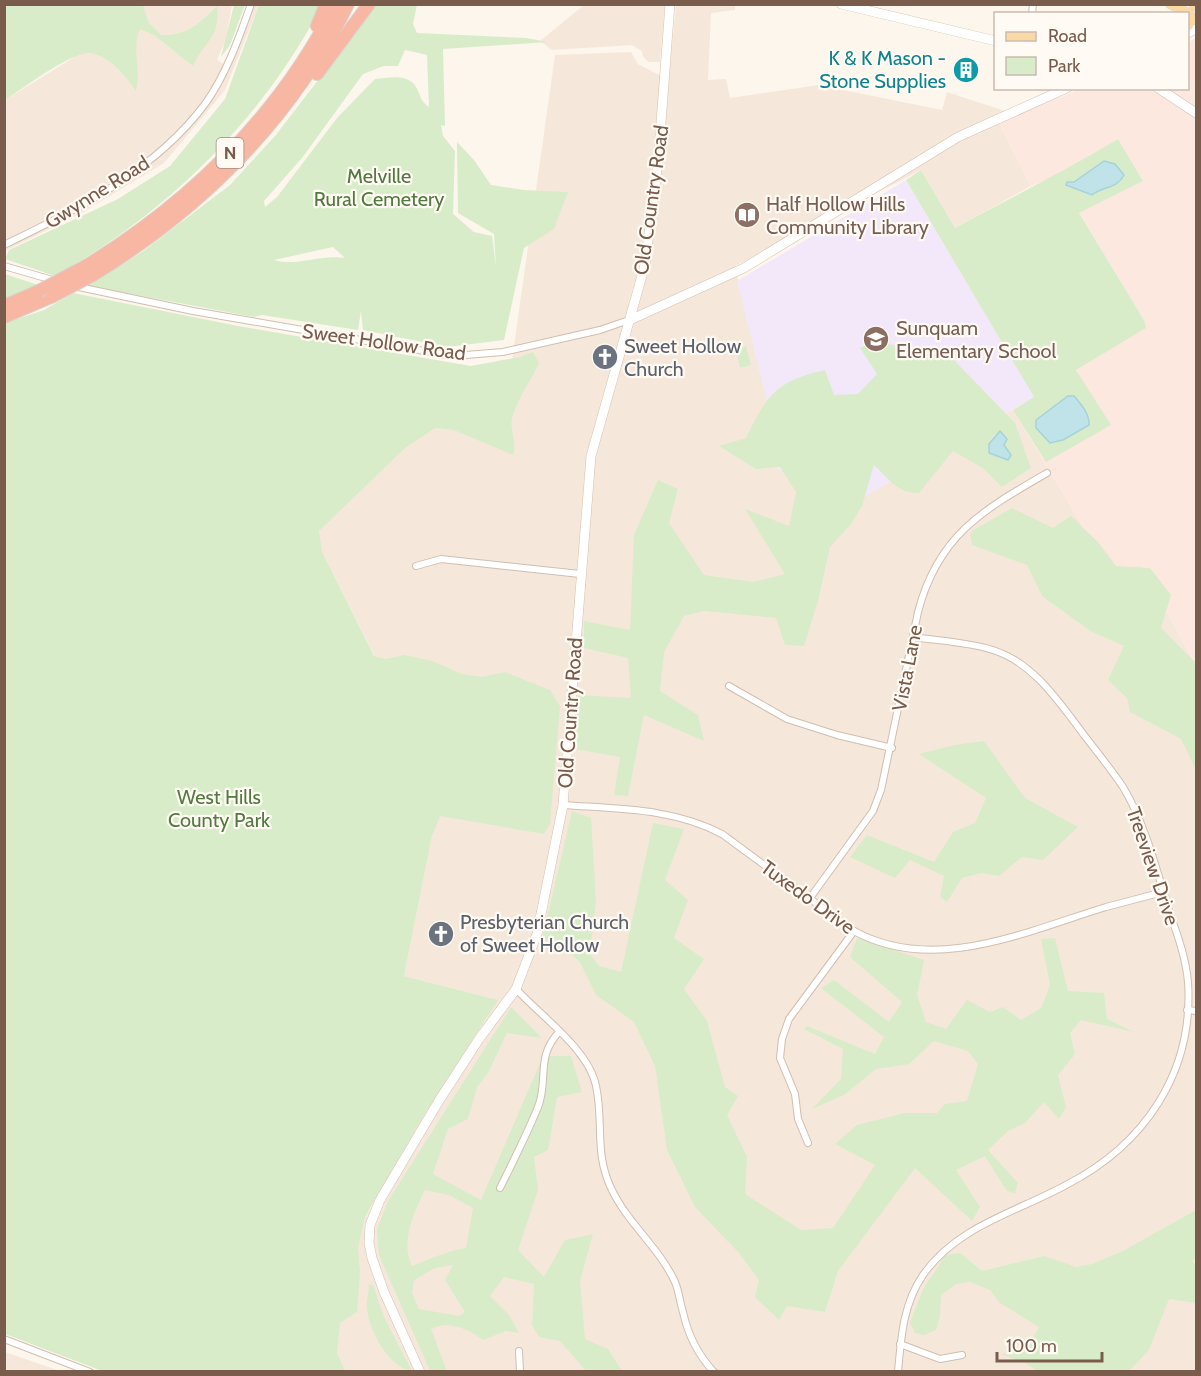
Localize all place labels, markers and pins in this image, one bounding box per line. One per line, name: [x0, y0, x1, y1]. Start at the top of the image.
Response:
place label: K & K Mason - Stone Supplies: [819, 46, 946, 93]
building icon: K & K Mason - Stone Supplies: [951, 55, 981, 85]
place label: Half Hollow Hills Community Library: [766, 192, 929, 239]
library icon: Half Hollow Hills Community Library: [732, 200, 762, 230]
place label: Sunquam Elementary School: [896, 316, 1057, 363]
school or university icon: Sunquam Elementary School: [861, 324, 891, 354]
place label: Sweet Hollow Church: [624, 334, 742, 381]
church icon: Sweet Hollow Church: [590, 342, 620, 372]
place label: Presbyterian Church of Sweet Hollow: [460, 910, 629, 957]
church icon: Presbyterian Church of Sweet Hollow: [426, 919, 456, 949]

